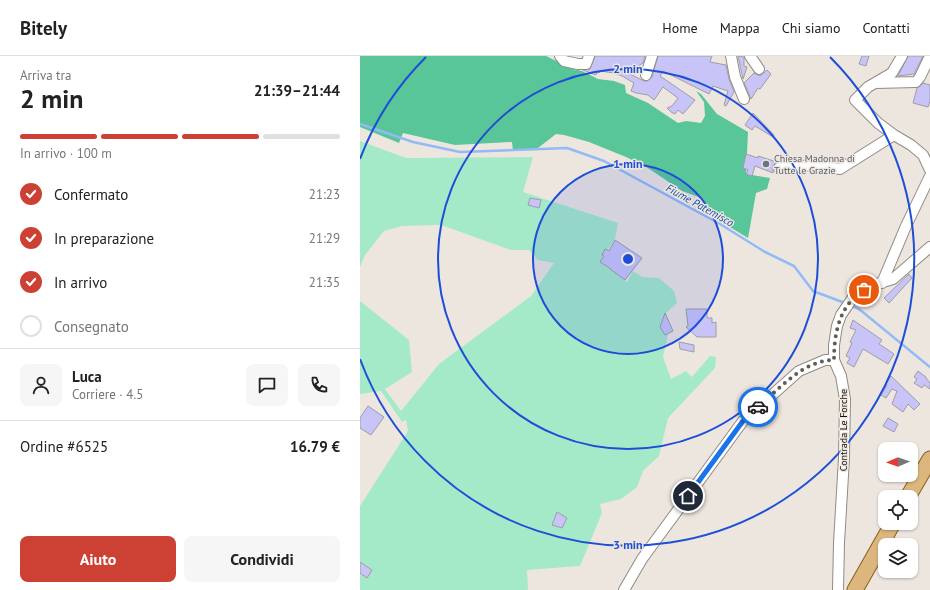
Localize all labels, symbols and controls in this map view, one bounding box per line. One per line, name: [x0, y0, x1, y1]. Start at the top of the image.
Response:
text: Bitely: [20, 16, 67, 40]
text: Home: [662, 19, 698, 37]
text: Mappa: [720, 19, 760, 37]
text: Chi siamo: [782, 19, 840, 37]
text: Contatti: [862, 19, 910, 37]
text: 2 min: [613, 61, 643, 76]
text: Arriva tra: [20, 67, 71, 84]
text: 21:39–21:44: [254, 81, 340, 100]
text: 2 min: [20, 82, 83, 115]
text: In arrivo · 100 m: [20, 145, 112, 162]
place label: Chiesa Madonna di Tutte le Grazie: [774, 152, 855, 177]
text: 1 min: [613, 156, 643, 171]
marker: Chiesa Madonna di Tutte le Grazie: [761, 159, 771, 169]
water label: Fiume Patemisco: [664, 181, 737, 230]
icon: check: [20, 183, 42, 205]
text: Confermato: [54, 185, 128, 204]
text: 21:23: [309, 186, 340, 203]
icon: check: [20, 227, 42, 249]
text: In preparazione: [54, 229, 154, 248]
text: 21:29: [309, 230, 340, 247]
centre of rings: [621, 252, 635, 266]
icon: check: [20, 271, 42, 293]
text: In arrivo: [54, 273, 107, 292]
pin: [847, 273, 881, 307]
text: 21:35: [309, 274, 340, 291]
icon: bag: [853, 279, 875, 301]
text: Consegnato: [54, 317, 129, 336]
button: person: [20, 364, 62, 406]
button: chat: [246, 364, 288, 406]
button: phone: [298, 364, 340, 406]
text: Luca: [72, 367, 102, 386]
text: Corriere · 4.5: [72, 386, 143, 403]
courier: [738, 387, 778, 427]
street label: Contrada Le Forche: [837, 389, 850, 471]
icon: car: [747, 396, 769, 418]
text: Ordine #6525: [20, 437, 108, 456]
text: 16.79 €: [290, 437, 340, 456]
north arrow: [878, 442, 918, 482]
map controls: [878, 442, 918, 578]
pin: [671, 479, 705, 513]
icon: home: [677, 485, 699, 507]
button: locate: [878, 490, 918, 530]
button: Aiuto: [20, 536, 176, 582]
button: Condividi: [184, 536, 340, 582]
text: 3 min: [613, 537, 643, 552]
button: layers: [878, 538, 918, 578]

